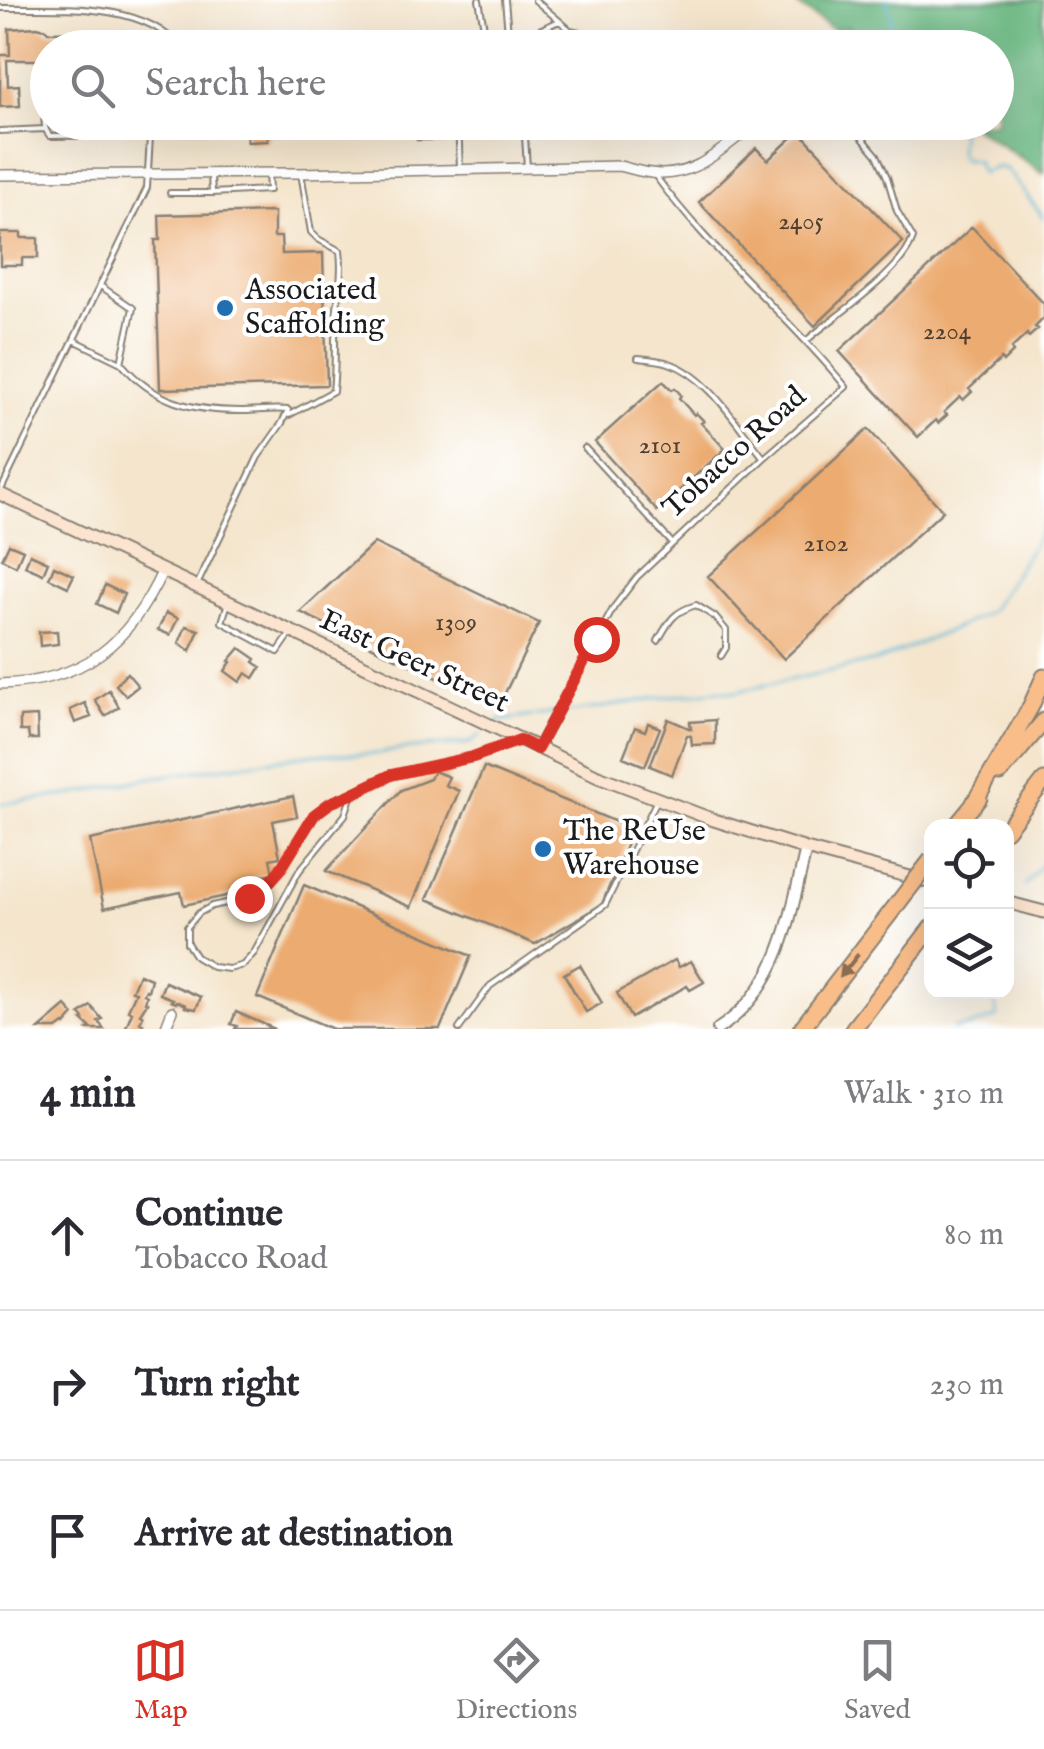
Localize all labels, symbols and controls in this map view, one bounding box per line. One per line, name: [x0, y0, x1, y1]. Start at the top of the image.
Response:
search box: [30, 30, 1014, 140]
icon: search: [65, 58, 120, 113]
text: Search here: [145, 61, 326, 109]
house number: 2405: [778, 206, 824, 238]
place label: Associated Scaffolding: [244, 272, 385, 344]
marker: Associated Scaffolding: [214, 297, 236, 319]
house number: 2204: [923, 316, 972, 348]
street label: Tobacco Road: [655, 378, 816, 528]
house number: 2101: [639, 430, 681, 462]
house number: 2102: [804, 528, 848, 560]
street label: East Geer Street: [313, 602, 515, 722]
house number: 1309: [435, 607, 477, 639]
route start: [574, 617, 620, 663]
place label: The ReUse Warehouse: [563, 813, 706, 885]
map controls: [924, 819, 1014, 999]
button: locate: [924, 819, 1014, 909]
marker: The ReUse Warehouse: [532, 838, 554, 860]
route end: [227, 876, 273, 922]
button: layers: [924, 909, 1014, 999]
one-way arrow: [839, 953, 860, 979]
text: 4 min: [40, 1068, 136, 1121]
text: Walk · 310 m: [844, 1074, 1004, 1115]
text: Continue: [135, 1191, 283, 1239]
icon: ahead: [40, 1208, 95, 1263]
text: 80 m: [944, 1215, 1004, 1256]
text: Tobacco Road: [135, 1239, 328, 1280]
icon: right: [40, 1358, 95, 1413]
text: Turn right: [135, 1361, 299, 1409]
text: 230 m: [930, 1365, 1004, 1406]
icon: arrive: [40, 1508, 95, 1563]
text: Arrive at destination: [135, 1511, 453, 1559]
tab: Map: [133, 1633, 188, 1728]
tab: Directions: [455, 1633, 577, 1728]
tab: Saved: [844, 1633, 911, 1728]

